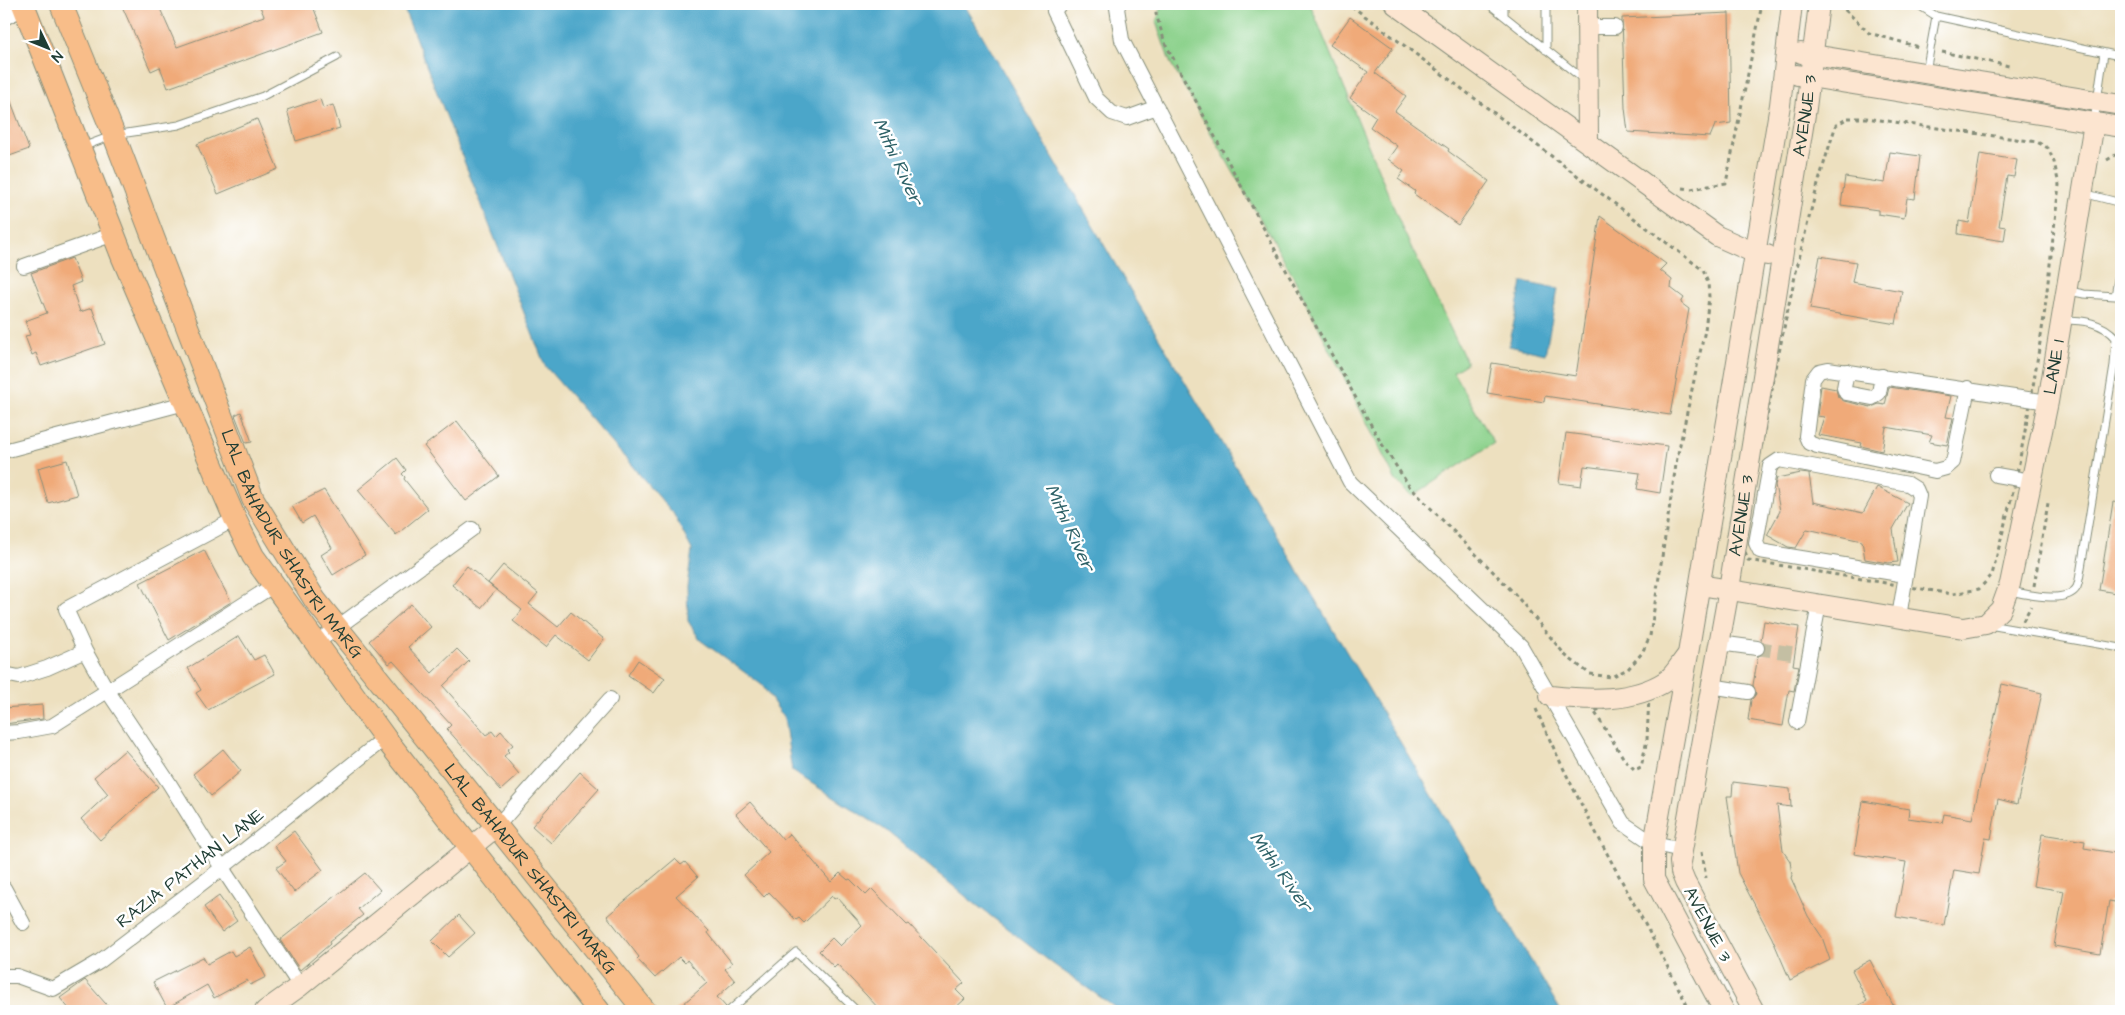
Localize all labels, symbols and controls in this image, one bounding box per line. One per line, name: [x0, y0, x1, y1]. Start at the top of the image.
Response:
north arrow: [22, 22, 72, 72]
text: N: [46, 46, 67, 66]
street label: AVENUE 3: [1786, 73, 1823, 158]
water label: Mithi River: [866, 114, 931, 212]
street label: LANE 1: [2037, 338, 2071, 397]
street label: LAL BAHADUR SHASTRI MARG: [215, 426, 369, 664]
street label: AVENUE 3: [1722, 473, 1760, 558]
water label: Mithi River: [1038, 480, 1103, 578]
street label: LAL BAHADUR SHASTRI MARG: [438, 758, 623, 980]
street label: RAZIA PATHAN LANE: [111, 803, 270, 934]
water label: Mithi River: [1242, 826, 1321, 920]
street label: AVENUE 3: [1677, 882, 1738, 966]

